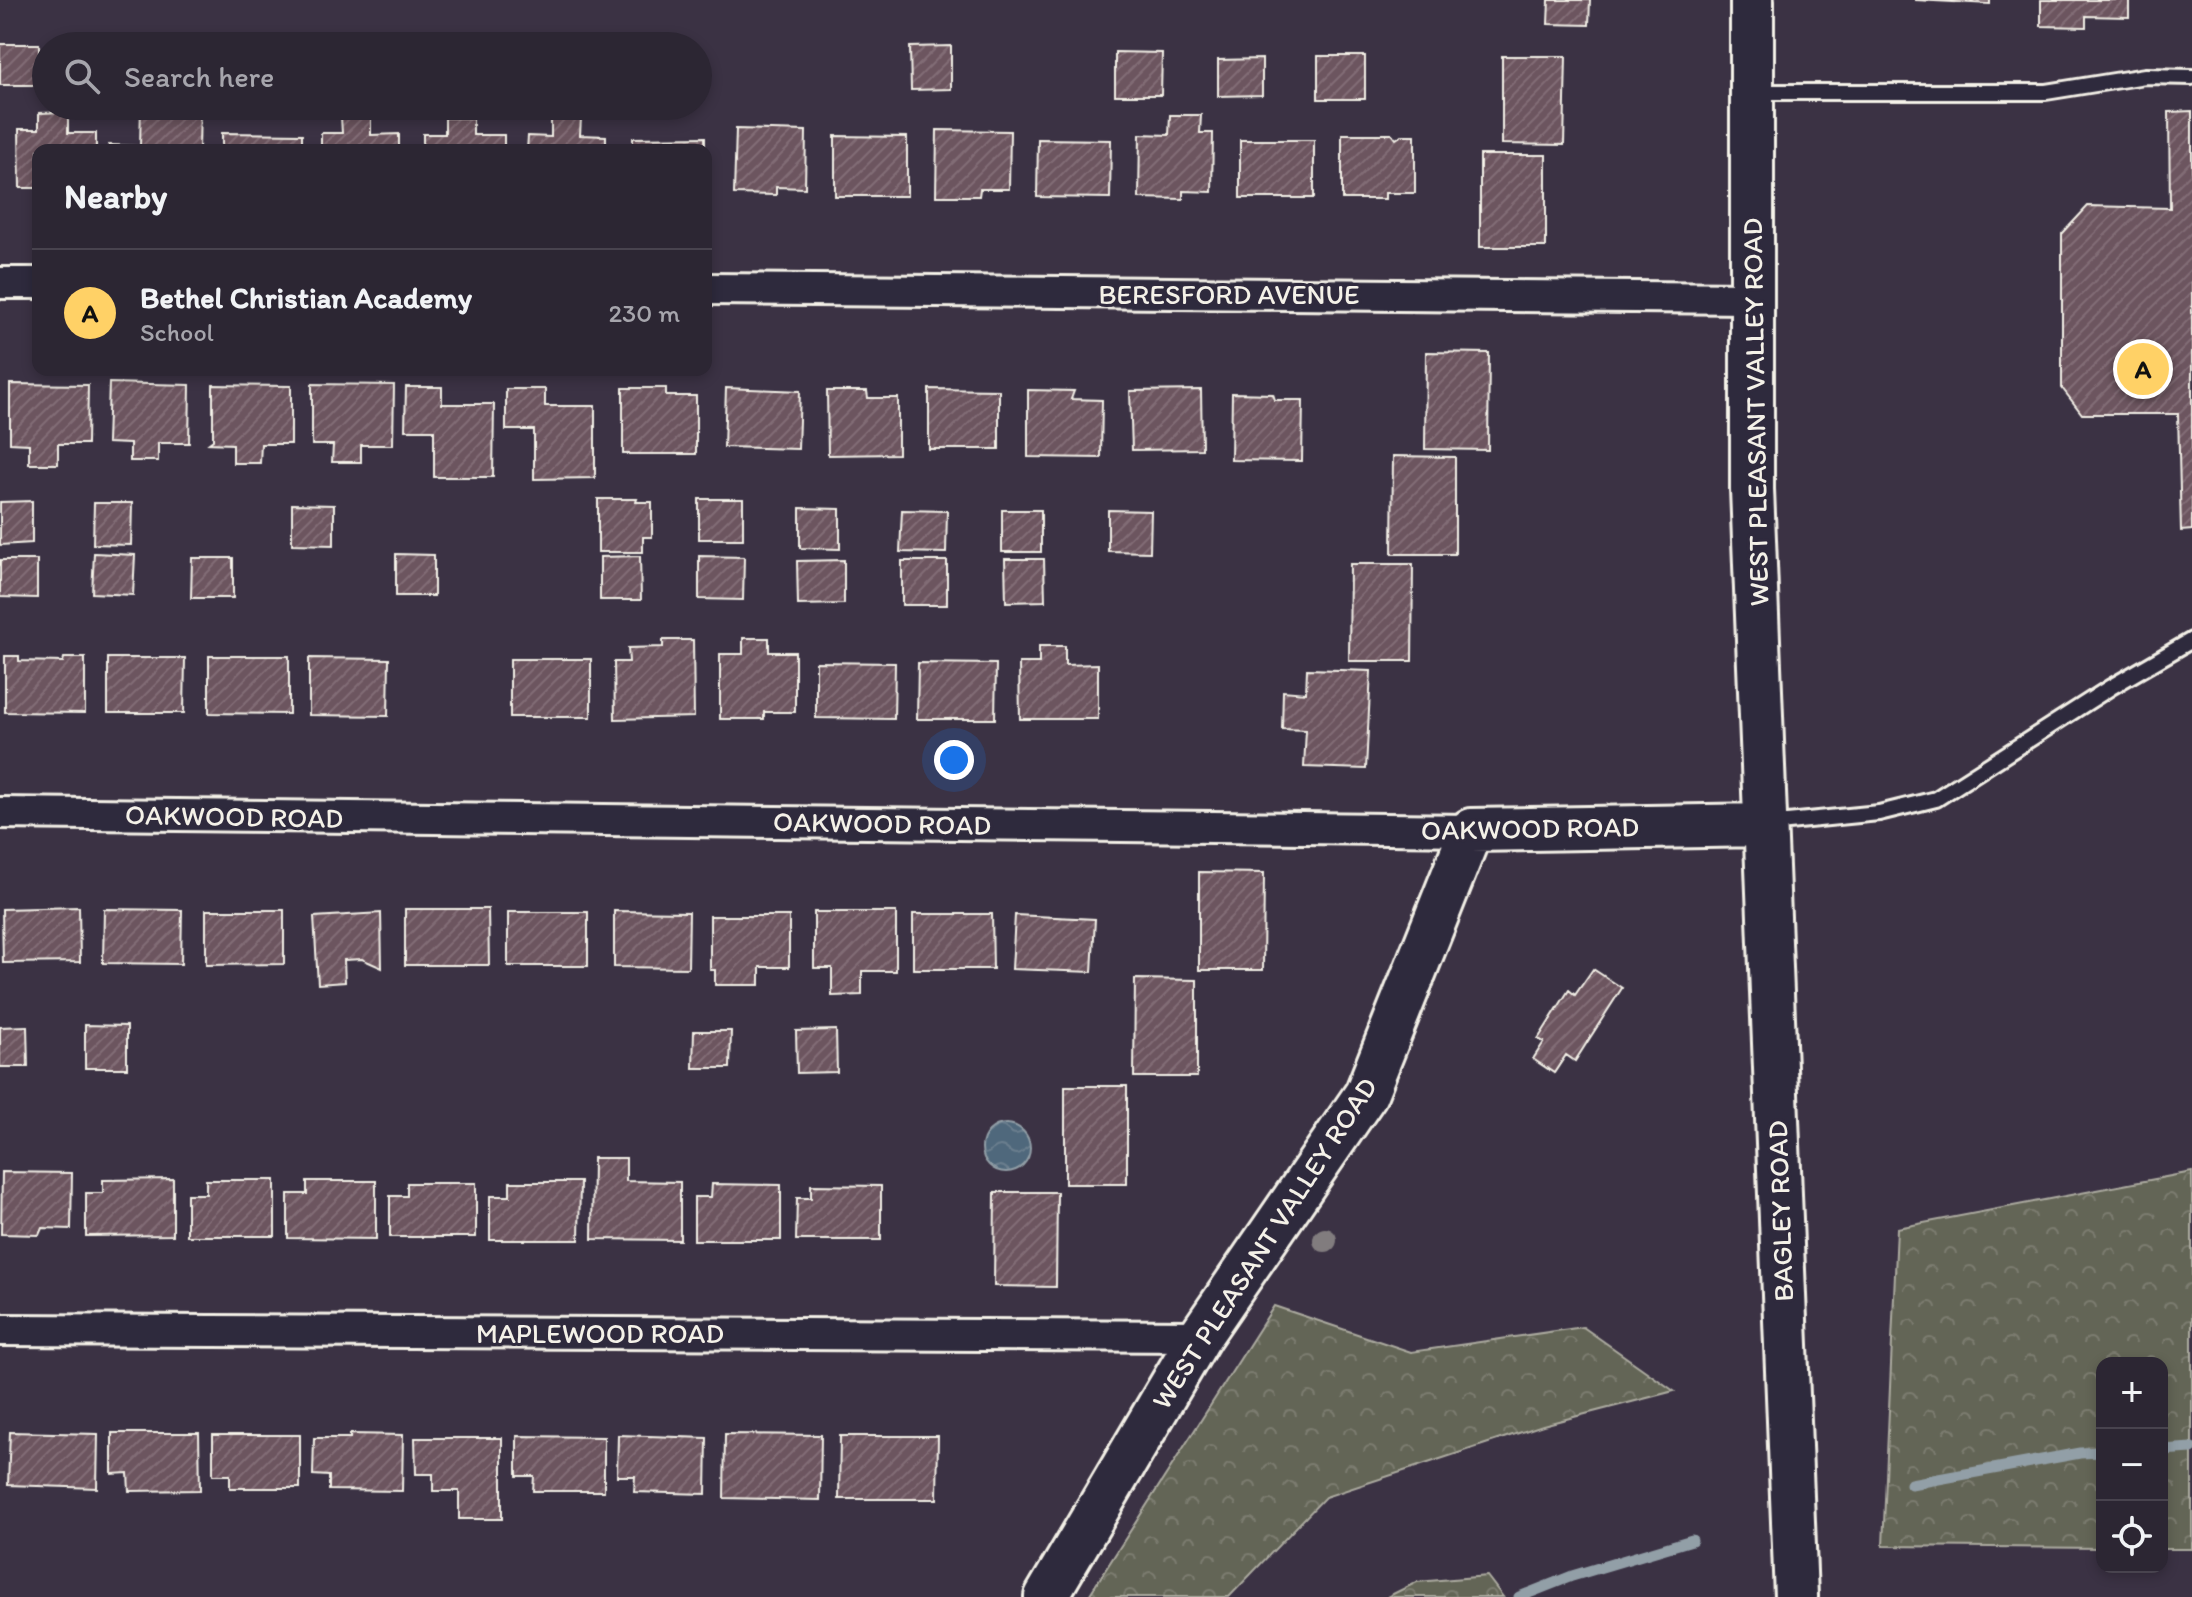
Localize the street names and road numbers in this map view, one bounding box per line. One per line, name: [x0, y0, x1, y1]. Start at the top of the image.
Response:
street label: WEST PLEASANT VALLEY ROAD: [1735, 217, 1775, 607]
street label: BERESFORD AVENUE: [1098, 277, 1360, 311]
street label: OAKWOOD ROAD: [125, 797, 343, 835]
street label: OAKWOOD ROAD: [773, 804, 991, 842]
street label: OAKWOOD ROAD: [1421, 809, 1639, 847]
street label: WEST PLEASANT VALLEY ROAD: [1144, 1071, 1384, 1415]
street label: BAGLEY ROAD: [1760, 1120, 1800, 1302]
street label: MAPLEWOOD ROAD: [476, 1316, 724, 1350]

